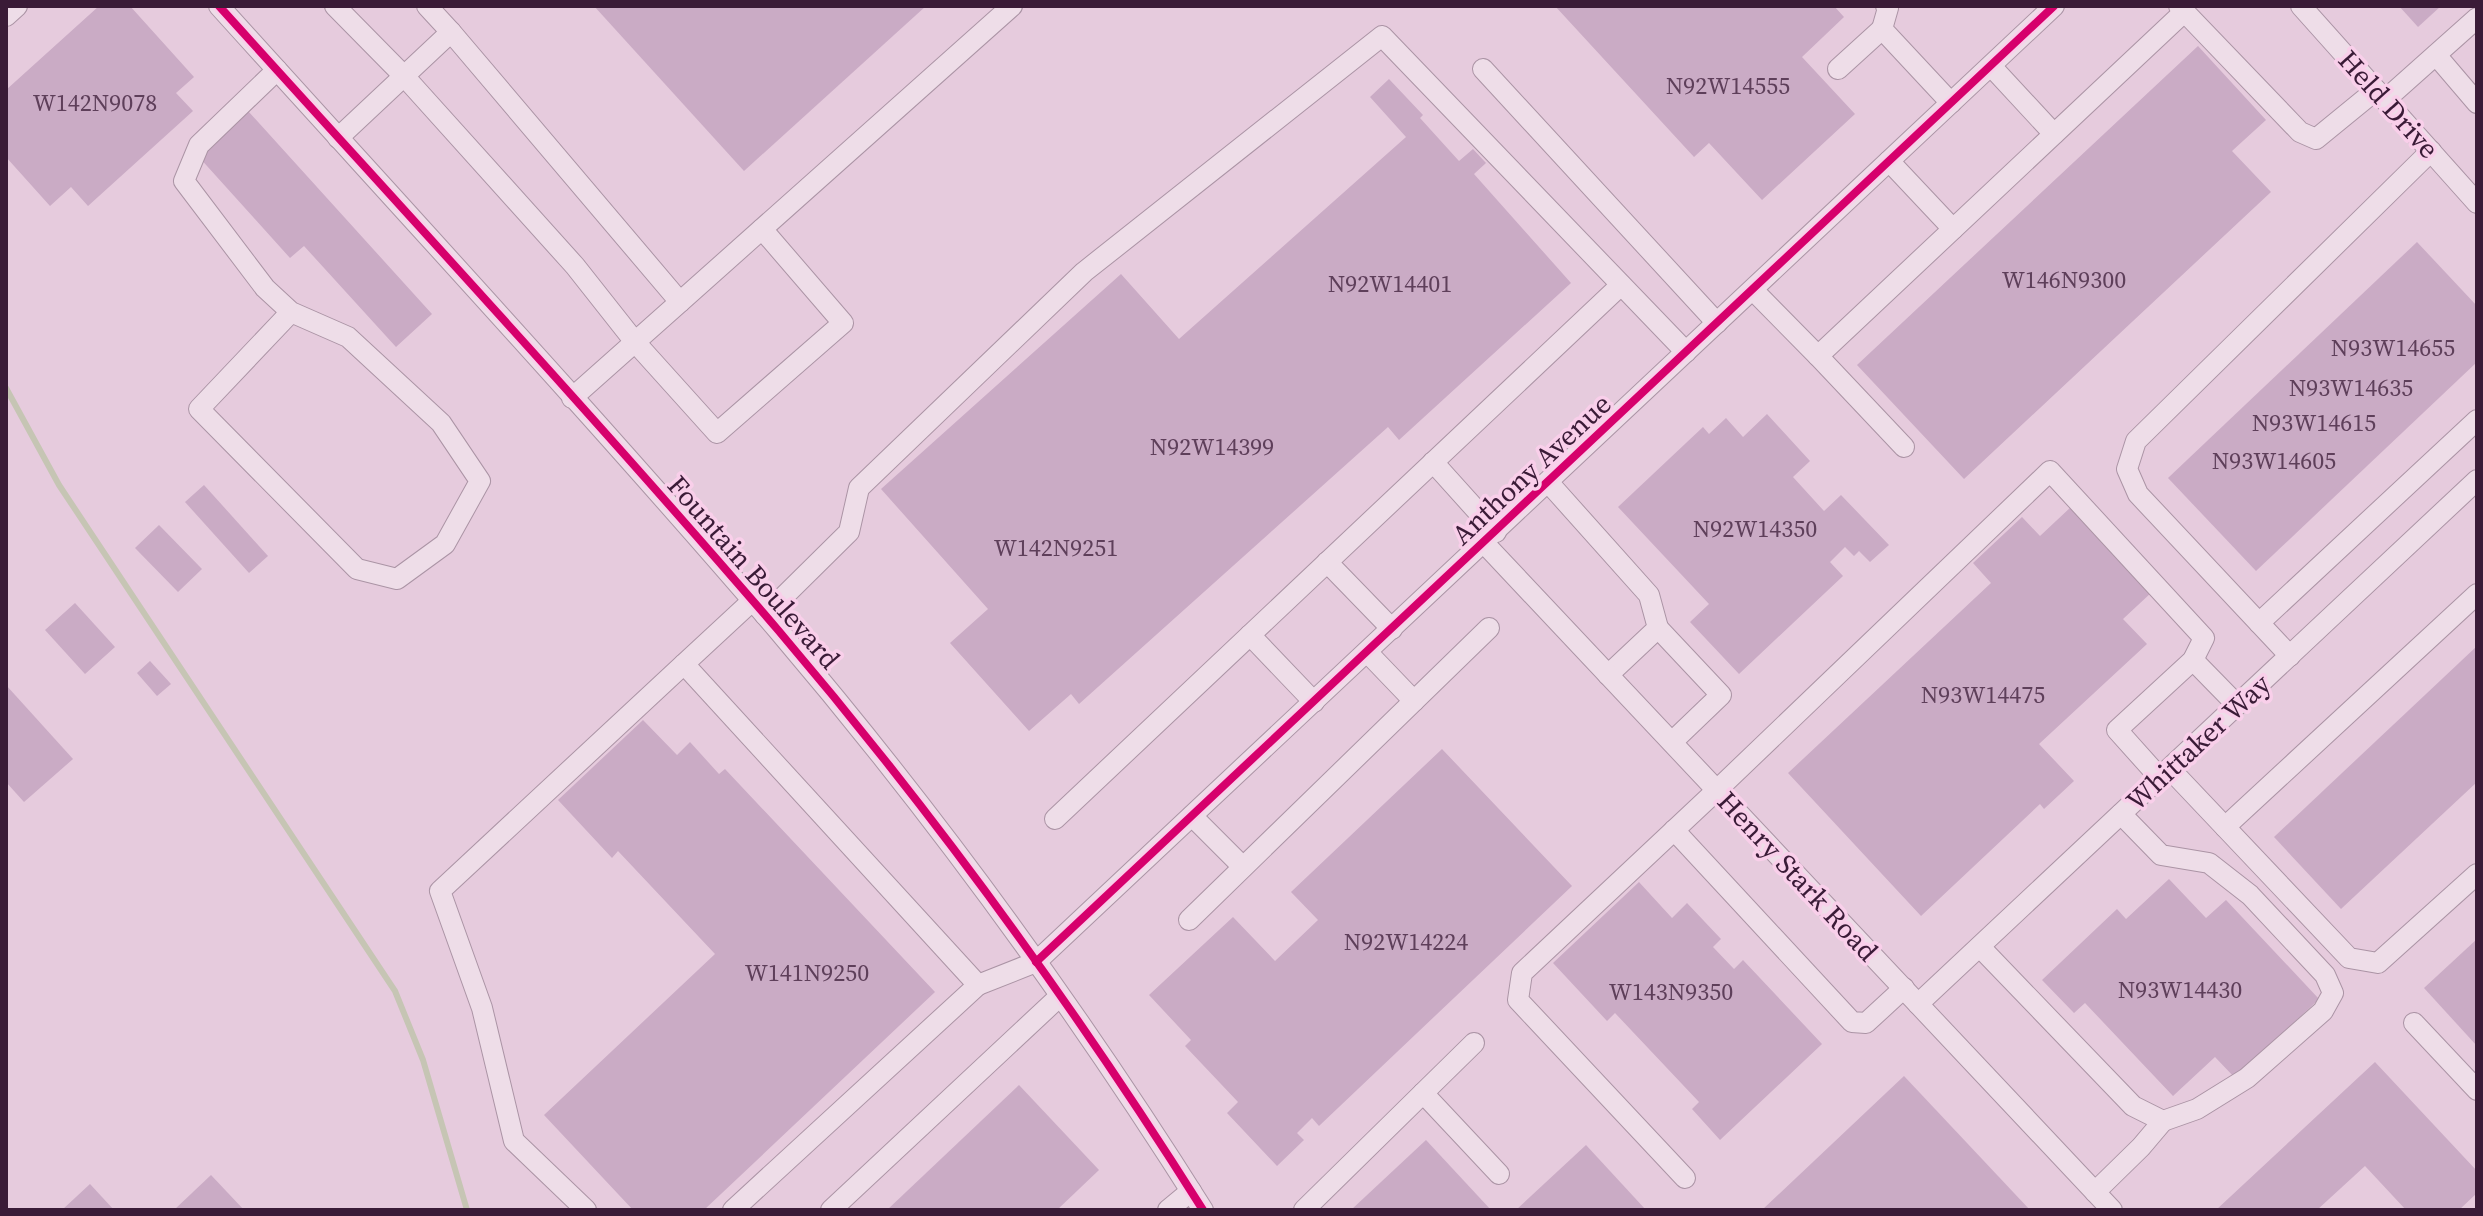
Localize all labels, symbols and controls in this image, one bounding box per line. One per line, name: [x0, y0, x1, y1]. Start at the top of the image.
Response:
street label: Held Drive: [2330, 42, 2448, 166]
house number: N92W14555: [1666, 69, 1790, 102]
house number: W142N9078: [33, 86, 157, 119]
house number: W146N9300: [2002, 263, 2126, 296]
house number: N92W14401: [1328, 267, 1452, 300]
house number: N93W14655: [2331, 331, 2455, 364]
house number: N93W14635: [2289, 371, 2413, 404]
street label: Anthony Avenue: [1443, 385, 1619, 553]
house number: N93W14615: [2252, 406, 2376, 439]
house number: N92W14399: [1150, 430, 1274, 463]
house number: N93W14605: [2212, 444, 2336, 477]
street label: Fountain Boulevard: [659, 467, 849, 677]
house number: N92W14350: [1693, 512, 1817, 545]
house number: W142N9251: [994, 531, 1118, 564]
street label: Whittaker Way: [2118, 665, 2279, 819]
house number: N93W14475: [1921, 678, 2045, 711]
street label: Henry Stark Road: [1709, 783, 1887, 969]
house number: N92W14224: [1344, 925, 1468, 958]
house number: W141N9250: [745, 956, 869, 989]
house number: N93W14430: [2118, 973, 2242, 1006]
house number: W143N9350: [1609, 975, 1733, 1008]

